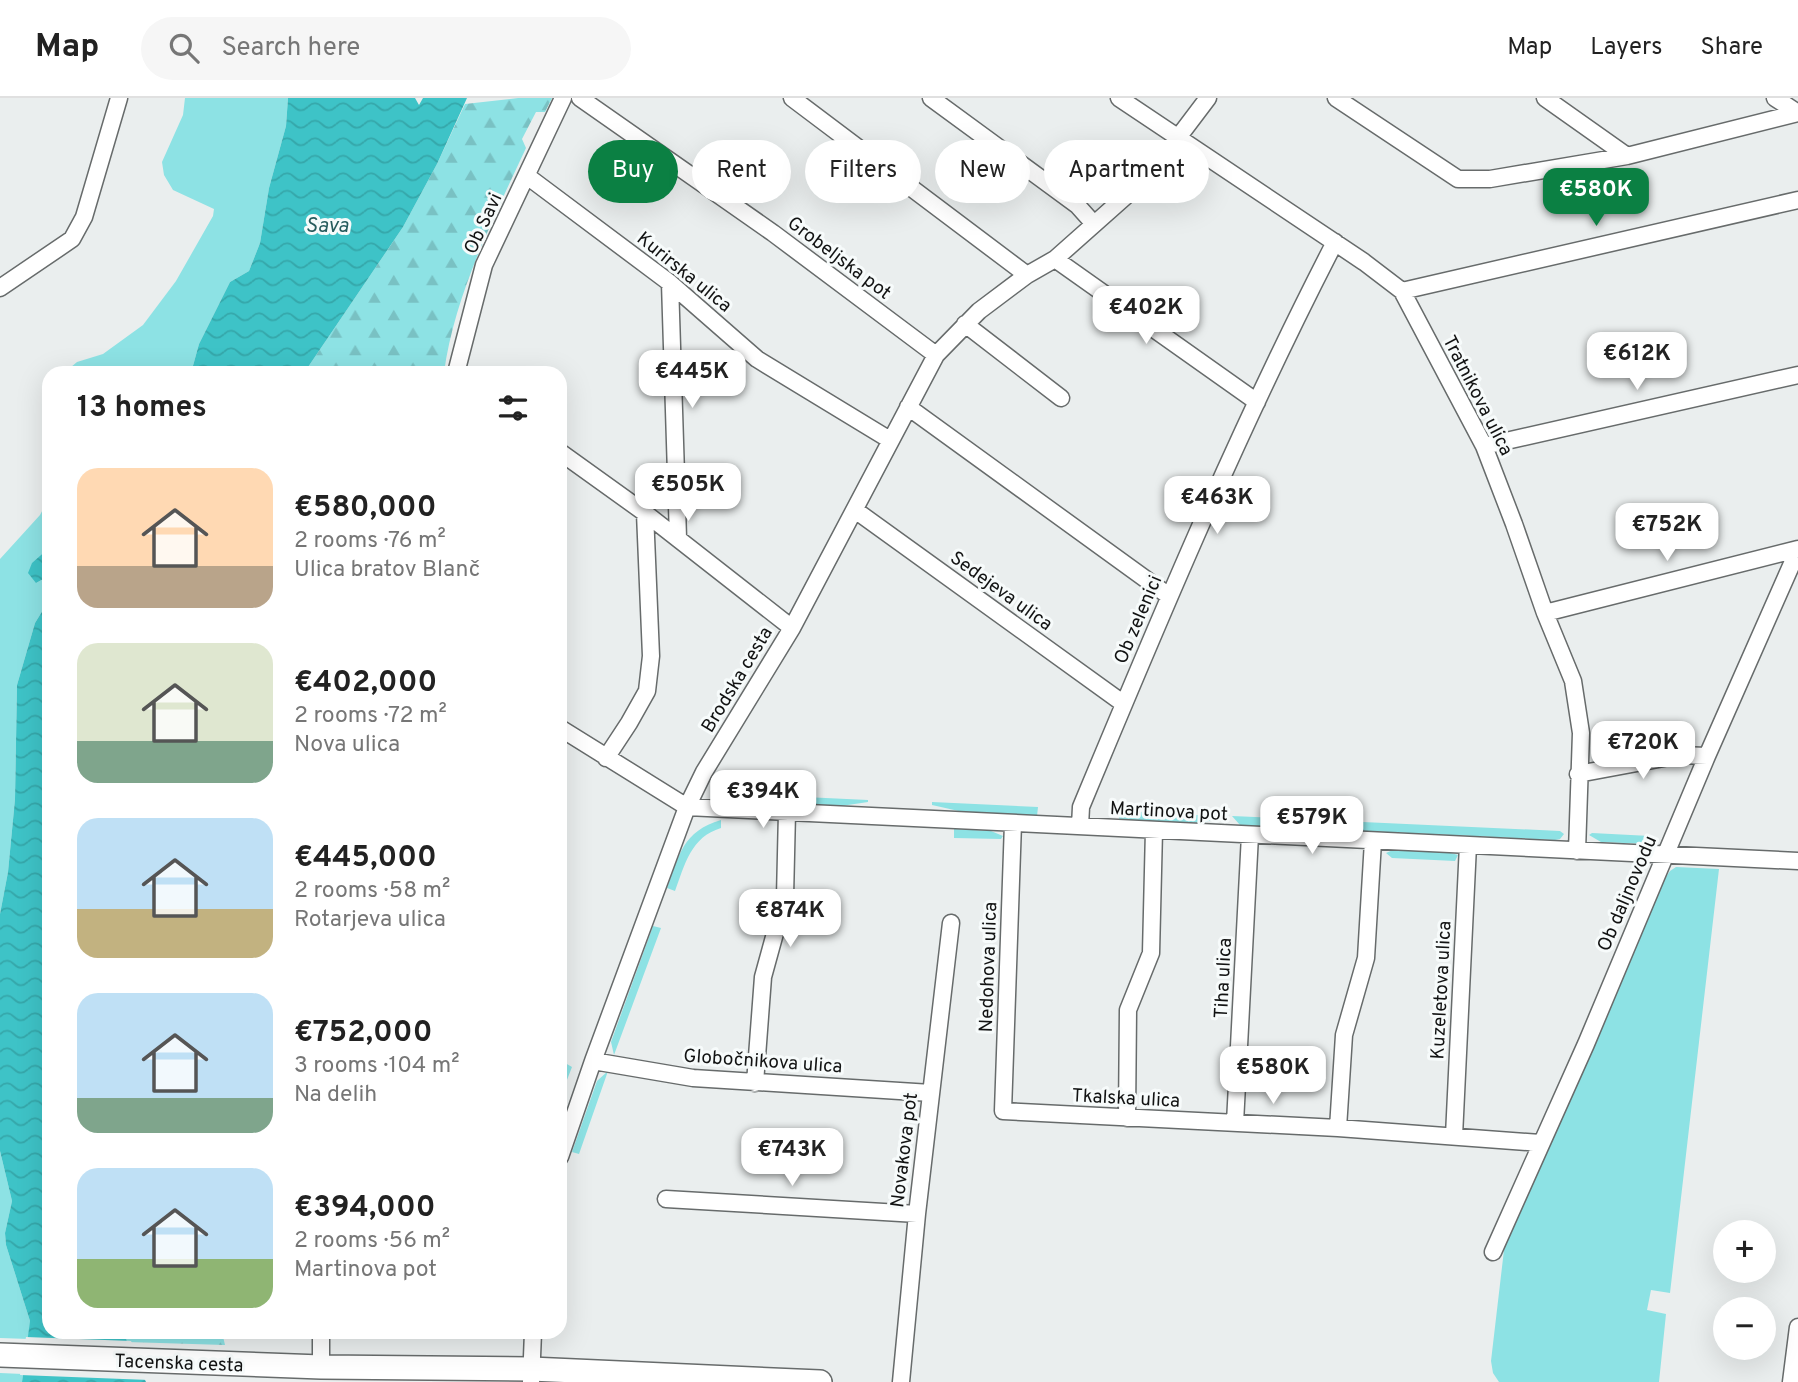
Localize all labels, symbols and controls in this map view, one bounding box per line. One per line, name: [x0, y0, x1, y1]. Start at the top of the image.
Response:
search box: [141, 17, 631, 80]
text: Map: [35, 27, 99, 69]
icon: search: [165, 29, 203, 67]
text: Search here: [221, 32, 360, 65]
text: Map: [1507, 33, 1552, 63]
text: Layers: [1590, 33, 1662, 63]
text: Share: [1700, 33, 1763, 63]
chip: Buy: [588, 140, 678, 203]
chip: Rent: [692, 140, 791, 203]
chip: Filters: [805, 140, 921, 203]
chip: New: [935, 140, 1030, 203]
chip: Apartment: [1044, 140, 1209, 203]
pin: €580K: [1547, 169, 1645, 228]
text: €580K: [1559, 176, 1633, 205]
street label: Ob Savi: [459, 189, 508, 258]
street label: Grobeljska pot: [782, 212, 895, 305]
water label: Sava: [305, 213, 349, 240]
street label: Kurirska ulica: [631, 227, 736, 318]
pin: €402K: [1097, 286, 1195, 346]
text: €402K: [1109, 294, 1183, 323]
street label: Tratnikova ulica: [1437, 332, 1518, 460]
pin: €612K: [1588, 332, 1686, 392]
text: €612K: [1603, 340, 1671, 369]
pin: €445K: [643, 350, 741, 410]
text: €445K: [655, 358, 729, 387]
icon: filters: [494, 389, 532, 427]
text: 13 homes: [77, 390, 207, 427]
pin: €505K: [639, 464, 737, 523]
text: €505K: [651, 471, 725, 500]
pin: €463K: [1168, 476, 1266, 536]
text: €463K: [1180, 484, 1254, 513]
text: €580,000: [294, 490, 436, 527]
icon: home: [133, 496, 217, 580]
pin: €752K: [1618, 504, 1716, 563]
text: €752K: [1631, 511, 1703, 540]
text: 2 rooms · 76 m²: [294, 527, 446, 556]
street label: Sedejeva ulica: [945, 546, 1057, 637]
text: Ulica bratov Blanč: [294, 556, 480, 585]
street label: Ob zelenici: [1109, 572, 1168, 668]
street label: Brodska cesta: [697, 623, 779, 737]
text: €402,000: [294, 665, 437, 702]
icon: home: [133, 671, 217, 755]
text: 2 rooms · 72 m²: [294, 702, 447, 731]
pin: €720K: [1594, 722, 1692, 781]
text: €720K: [1607, 729, 1679, 758]
text: Nova ulica: [294, 731, 400, 760]
pin: €394K: [714, 770, 812, 830]
text: €394K: [726, 778, 800, 807]
pin: €579K: [1263, 796, 1361, 856]
street label: Martinova pot: [1109, 797, 1229, 827]
text: €579K: [1276, 804, 1348, 833]
street label: Ob daljnovodu: [1593, 832, 1663, 955]
text: €445,000: [294, 840, 437, 877]
icon: home: [133, 846, 217, 930]
text: 2 rooms · 58 m²: [294, 877, 450, 906]
pin: €874K: [741, 890, 839, 949]
text: €874K: [755, 897, 825, 926]
street label: Nedohova ulica: [975, 901, 1003, 1033]
text: Rotarjeva ulica: [294, 906, 446, 935]
street label: Kuzeletova ulica: [1426, 920, 1458, 1060]
street label: Tiha ulica: [1210, 937, 1238, 1019]
text: €752,000: [294, 1015, 432, 1052]
icon: home: [133, 1021, 217, 1105]
street label: Globočnikova ulica: [683, 1044, 843, 1080]
pin: €580K: [1224, 1046, 1322, 1106]
text: 3 rooms · 104 m²: [294, 1052, 459, 1081]
text: €580K: [1236, 1054, 1310, 1083]
text: Na delih: [294, 1081, 377, 1110]
street label: Tkalska ulica: [1071, 1084, 1181, 1114]
street label: Novakova pot: [886, 1091, 924, 1209]
pin: €743K: [743, 1128, 841, 1188]
text: €743K: [757, 1136, 827, 1165]
text: €394,000: [294, 1190, 436, 1227]
icon: home: [133, 1196, 217, 1280]
map controls: [1713, 1220, 1776, 1360]
button: +: [1713, 1220, 1776, 1283]
text: 2 rooms · 56 m²: [294, 1227, 450, 1256]
text: Martinova pot: [294, 1256, 437, 1285]
button: −: [1713, 1297, 1776, 1360]
street label: Tacenska cesta: [114, 1350, 244, 1378]

